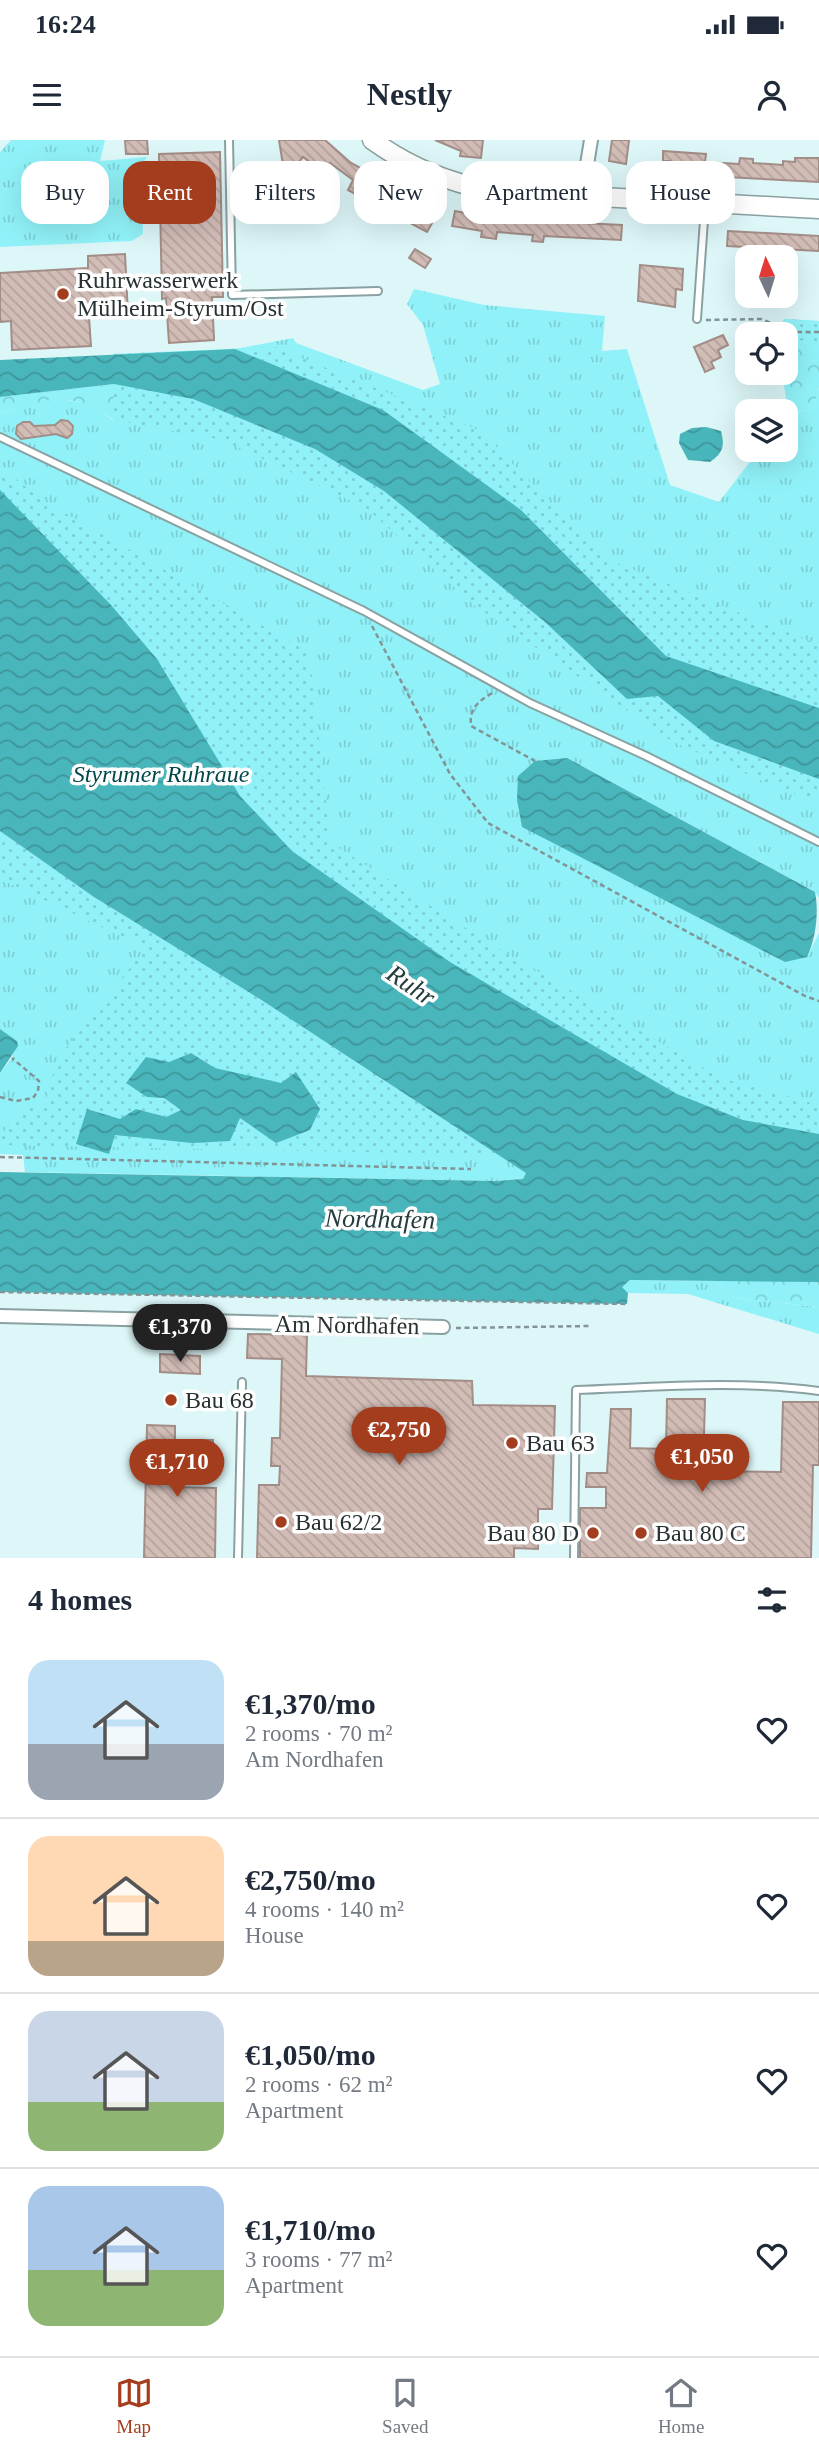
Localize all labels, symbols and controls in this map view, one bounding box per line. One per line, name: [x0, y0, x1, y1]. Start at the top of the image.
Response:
text: 16:24: [35, 10, 96, 39]
icon: menu: [28, 76, 66, 114]
text: Nestly: [367, 76, 452, 112]
icon: person: [753, 76, 791, 114]
chip: Buy: [21, 161, 109, 224]
chip: Rent: [123, 161, 216, 224]
chip: Filters: [230, 161, 340, 224]
chip: New: [354, 161, 447, 224]
chip: Apartment: [461, 161, 612, 224]
chip: House: [626, 161, 735, 224]
north arrow: [735, 245, 798, 308]
map controls: [735, 245, 798, 462]
place label: Ruhrwasserwerk Mülheim-Styrum/Ost: [77, 267, 284, 321]
marker: Ruhrwasserwerk Mülheim-Styrum/Ost: [55, 286, 71, 302]
button: locate: [735, 322, 798, 385]
button: layers: [735, 399, 798, 462]
park label: Styrumer Ruhraue: [73, 761, 250, 787]
water label: Ruhr: [381, 958, 441, 1012]
water label: Nordhafen: [324, 1204, 435, 1234]
pin: €1,370: [123, 1304, 237, 1364]
street label: Am Nordhafen: [274, 1311, 420, 1339]
text: €1,370: [148, 1314, 212, 1339]
place label: Bau 68: [185, 1387, 254, 1413]
marker: Bau 68: [163, 1392, 179, 1408]
pin: €2,750: [342, 1408, 456, 1467]
text: €2,750: [367, 1417, 431, 1442]
place label: Bau 63: [526, 1430, 595, 1456]
pin: €1,050: [645, 1434, 759, 1494]
marker: Bau 63: [504, 1435, 520, 1451]
pin: €1,710: [120, 1440, 234, 1499]
text: €1,050: [670, 1444, 734, 1469]
text: €1,710: [145, 1449, 209, 1474]
place label: Bau 62/2: [295, 1509, 382, 1535]
marker: Bau 62/2: [273, 1514, 289, 1530]
place label: Bau 80 D: [487, 1520, 579, 1546]
place label: Bau 80 C: [655, 1520, 746, 1546]
marker: Bau 80 D: [585, 1525, 601, 1541]
marker: Bau 80 C: [633, 1525, 649, 1541]
icon: filters: [753, 1581, 791, 1619]
text: 4 homes: [28, 1583, 132, 1616]
text: €1,370/mo: [245, 1687, 376, 1720]
icon: home: [84, 1688, 168, 1772]
icon: heart: [753, 1711, 791, 1749]
text: 2 rooms · 70 m²: [245, 1721, 392, 1746]
text: Am Nordhafen: [245, 1747, 384, 1772]
text: €2,750/mo: [245, 1863, 376, 1896]
icon: home: [84, 1864, 168, 1948]
icon: heart: [753, 1887, 791, 1925]
text: 4 rooms · 140 m²: [245, 1897, 404, 1922]
text: House: [245, 1923, 304, 1948]
text: €1,050/mo: [245, 2038, 376, 2071]
icon: home: [84, 2039, 168, 2123]
icon: heart: [753, 2062, 791, 2100]
text: 2 rooms · 62 m²: [245, 2072, 392, 2097]
text: Apartment: [245, 2098, 343, 2123]
text: €1,710/mo: [245, 2213, 376, 2246]
icon: home: [84, 2214, 168, 2298]
icon: heart: [753, 2237, 791, 2275]
text: 3 rooms · 77 m²: [245, 2247, 392, 2272]
text: Apartment: [245, 2273, 343, 2298]
tab: Map: [115, 2374, 153, 2438]
tab: Saved: [382, 2374, 429, 2438]
tab: Home: [658, 2374, 704, 2438]

